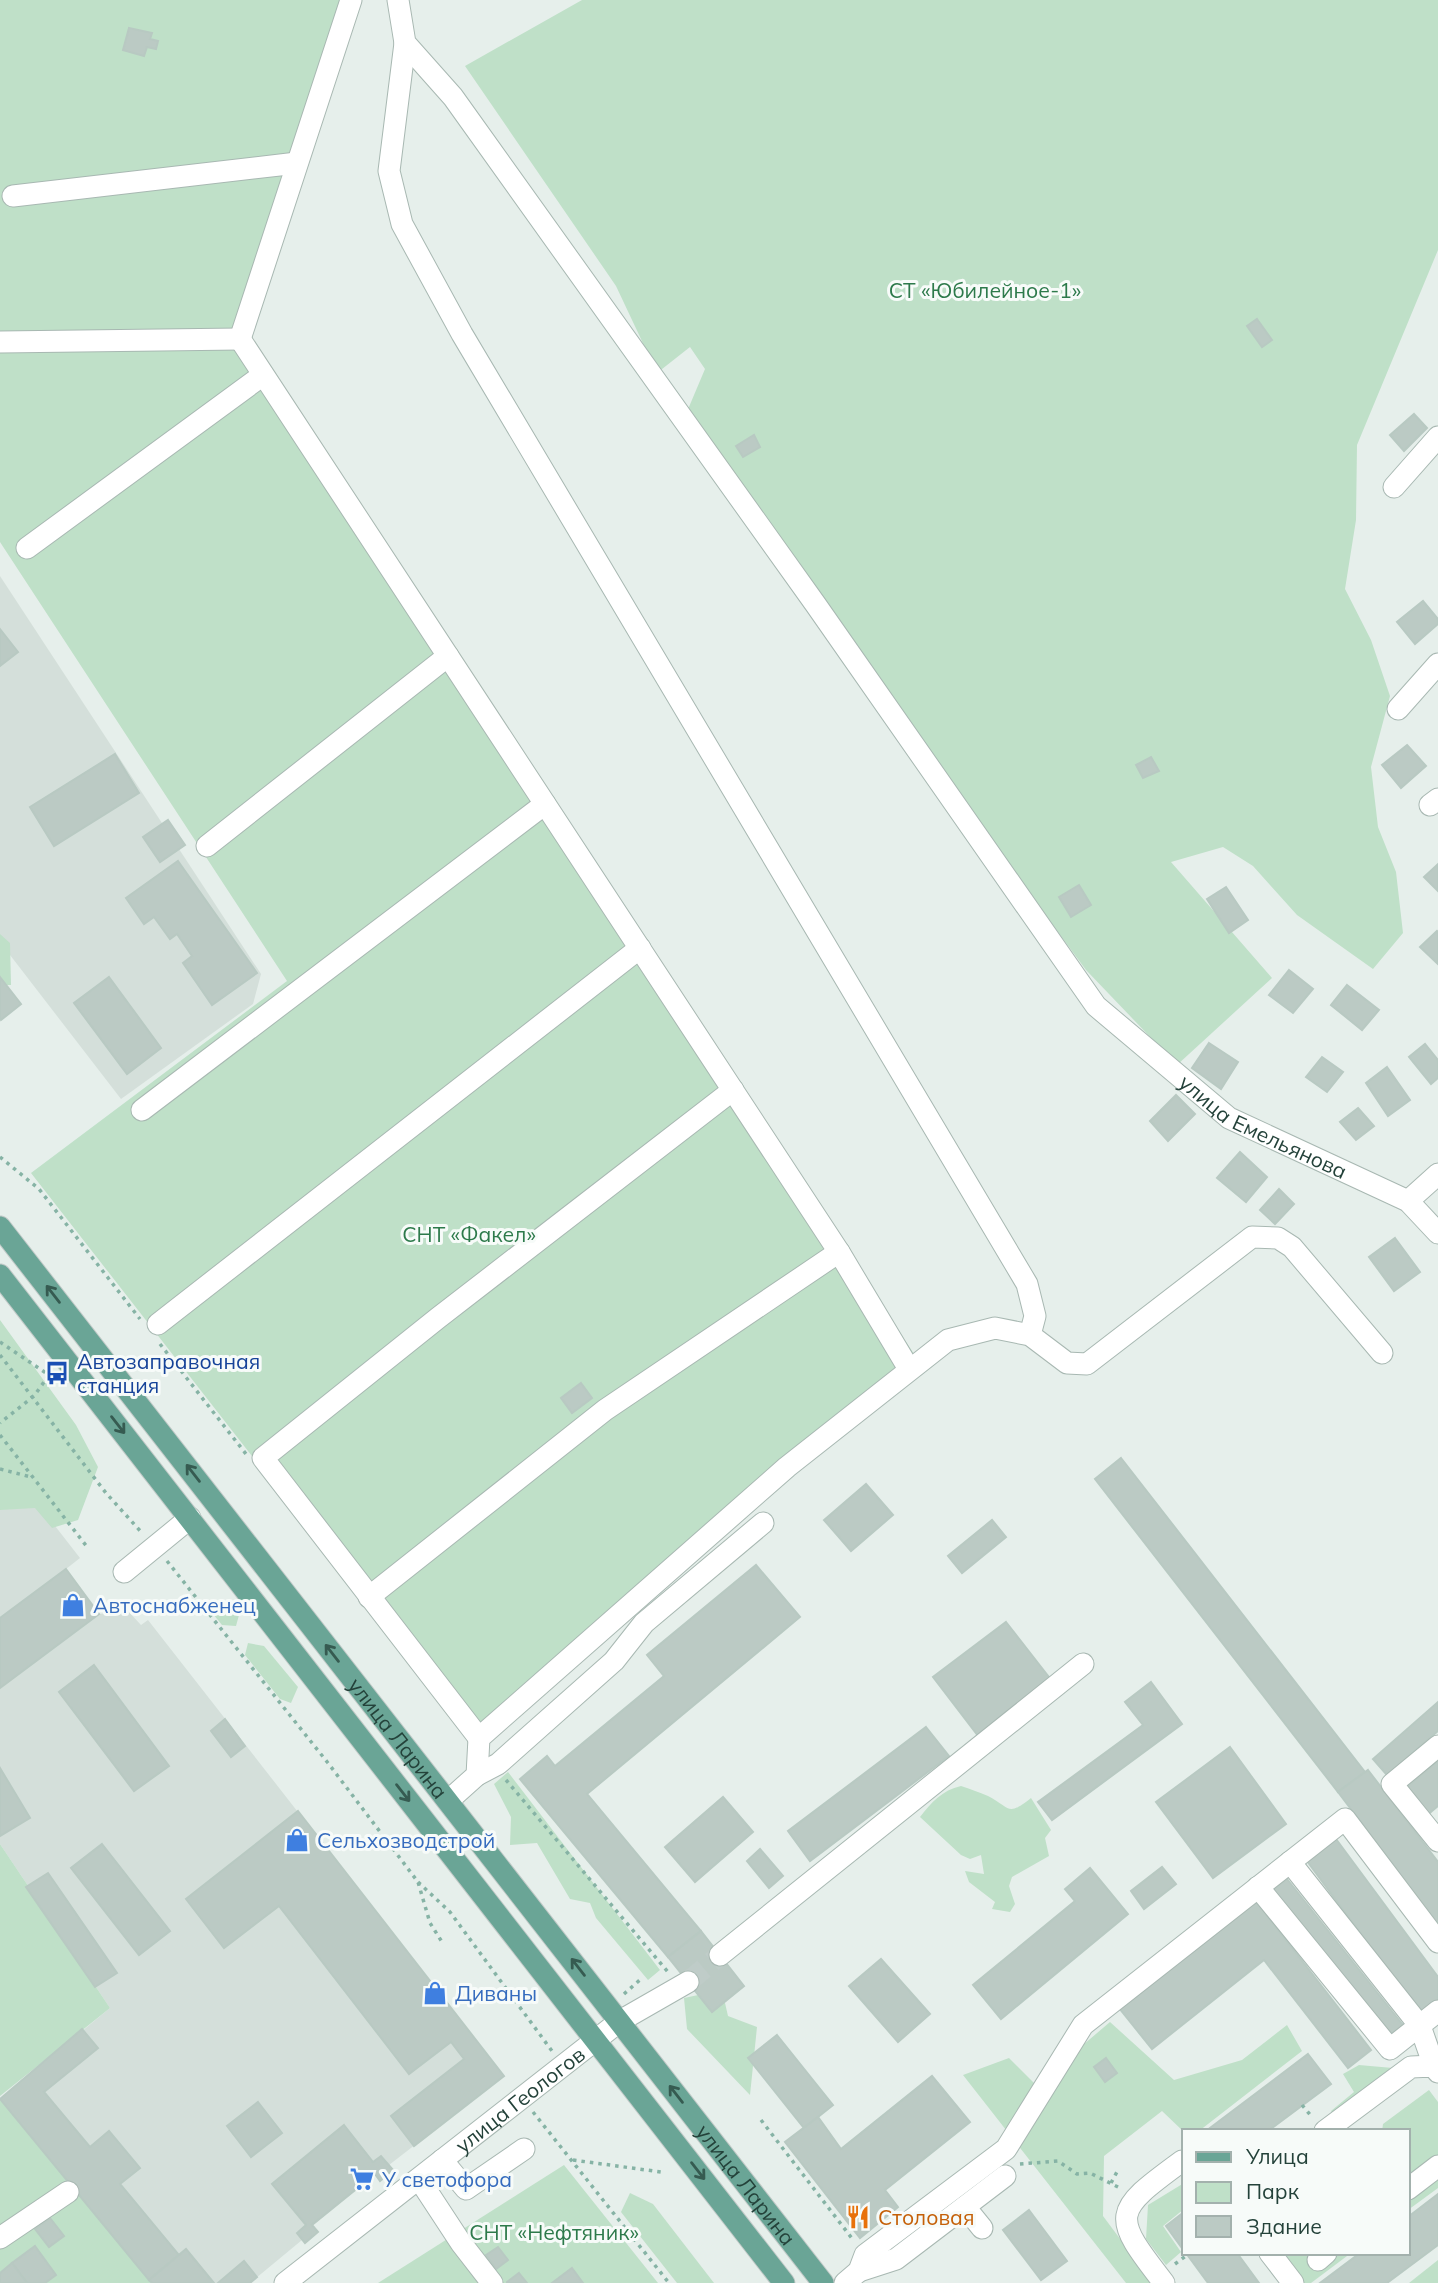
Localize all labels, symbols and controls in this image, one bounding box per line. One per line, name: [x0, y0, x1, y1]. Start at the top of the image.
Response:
park label: СТ «Юбилейное-1»: [889, 277, 1081, 303]
street label: улица Емельянова: [1174, 1069, 1351, 1184]
park label: СНТ «Факел»: [402, 1221, 536, 1247]
one-way arrow: [45, 1285, 60, 1304]
place label: Автозаправочная станция: [77, 1348, 260, 1398]
bus stop icon: Автозаправочная станция: [43, 1359, 71, 1387]
one-way arrow: [110, 1415, 125, 1434]
one-way arrow: [185, 1465, 200, 1483]
shop icon: Автоснабженец: [59, 1591, 87, 1619]
place label: Автоснабженец: [93, 1592, 256, 1618]
one-way arrow: [325, 1644, 340, 1662]
street label: улица Ларина: [343, 1672, 454, 1804]
one-way arrow: [395, 1783, 410, 1802]
shop icon: Сельхозводстрой: [283, 1826, 311, 1854]
place label: Сельхозводстрой: [317, 1827, 495, 1853]
one-way arrow: [570, 1959, 586, 1977]
shop icon: Диваны: [421, 1979, 449, 2007]
place label: Диваны: [455, 1980, 537, 2006]
street label: улица Геологов: [450, 2041, 590, 2158]
one-way arrow: [669, 2085, 684, 2103]
street label: улица Ларина: [691, 2119, 801, 2250]
legend: [1182, 2129, 1410, 2255]
text: Улица: [1245, 2143, 1309, 2169]
one-way arrow: [691, 2161, 706, 2180]
supermarket icon: У светофора: [348, 2165, 376, 2193]
place label: У светофора: [381, 2166, 512, 2192]
text: Парк: [1246, 2178, 1300, 2204]
restaurant icon: Столовая: [844, 2203, 872, 2231]
place label: Столовая: [878, 2204, 974, 2230]
text: Здание: [1246, 2213, 1322, 2239]
park label: СНТ «Нефтяник»: [469, 2219, 639, 2245]

